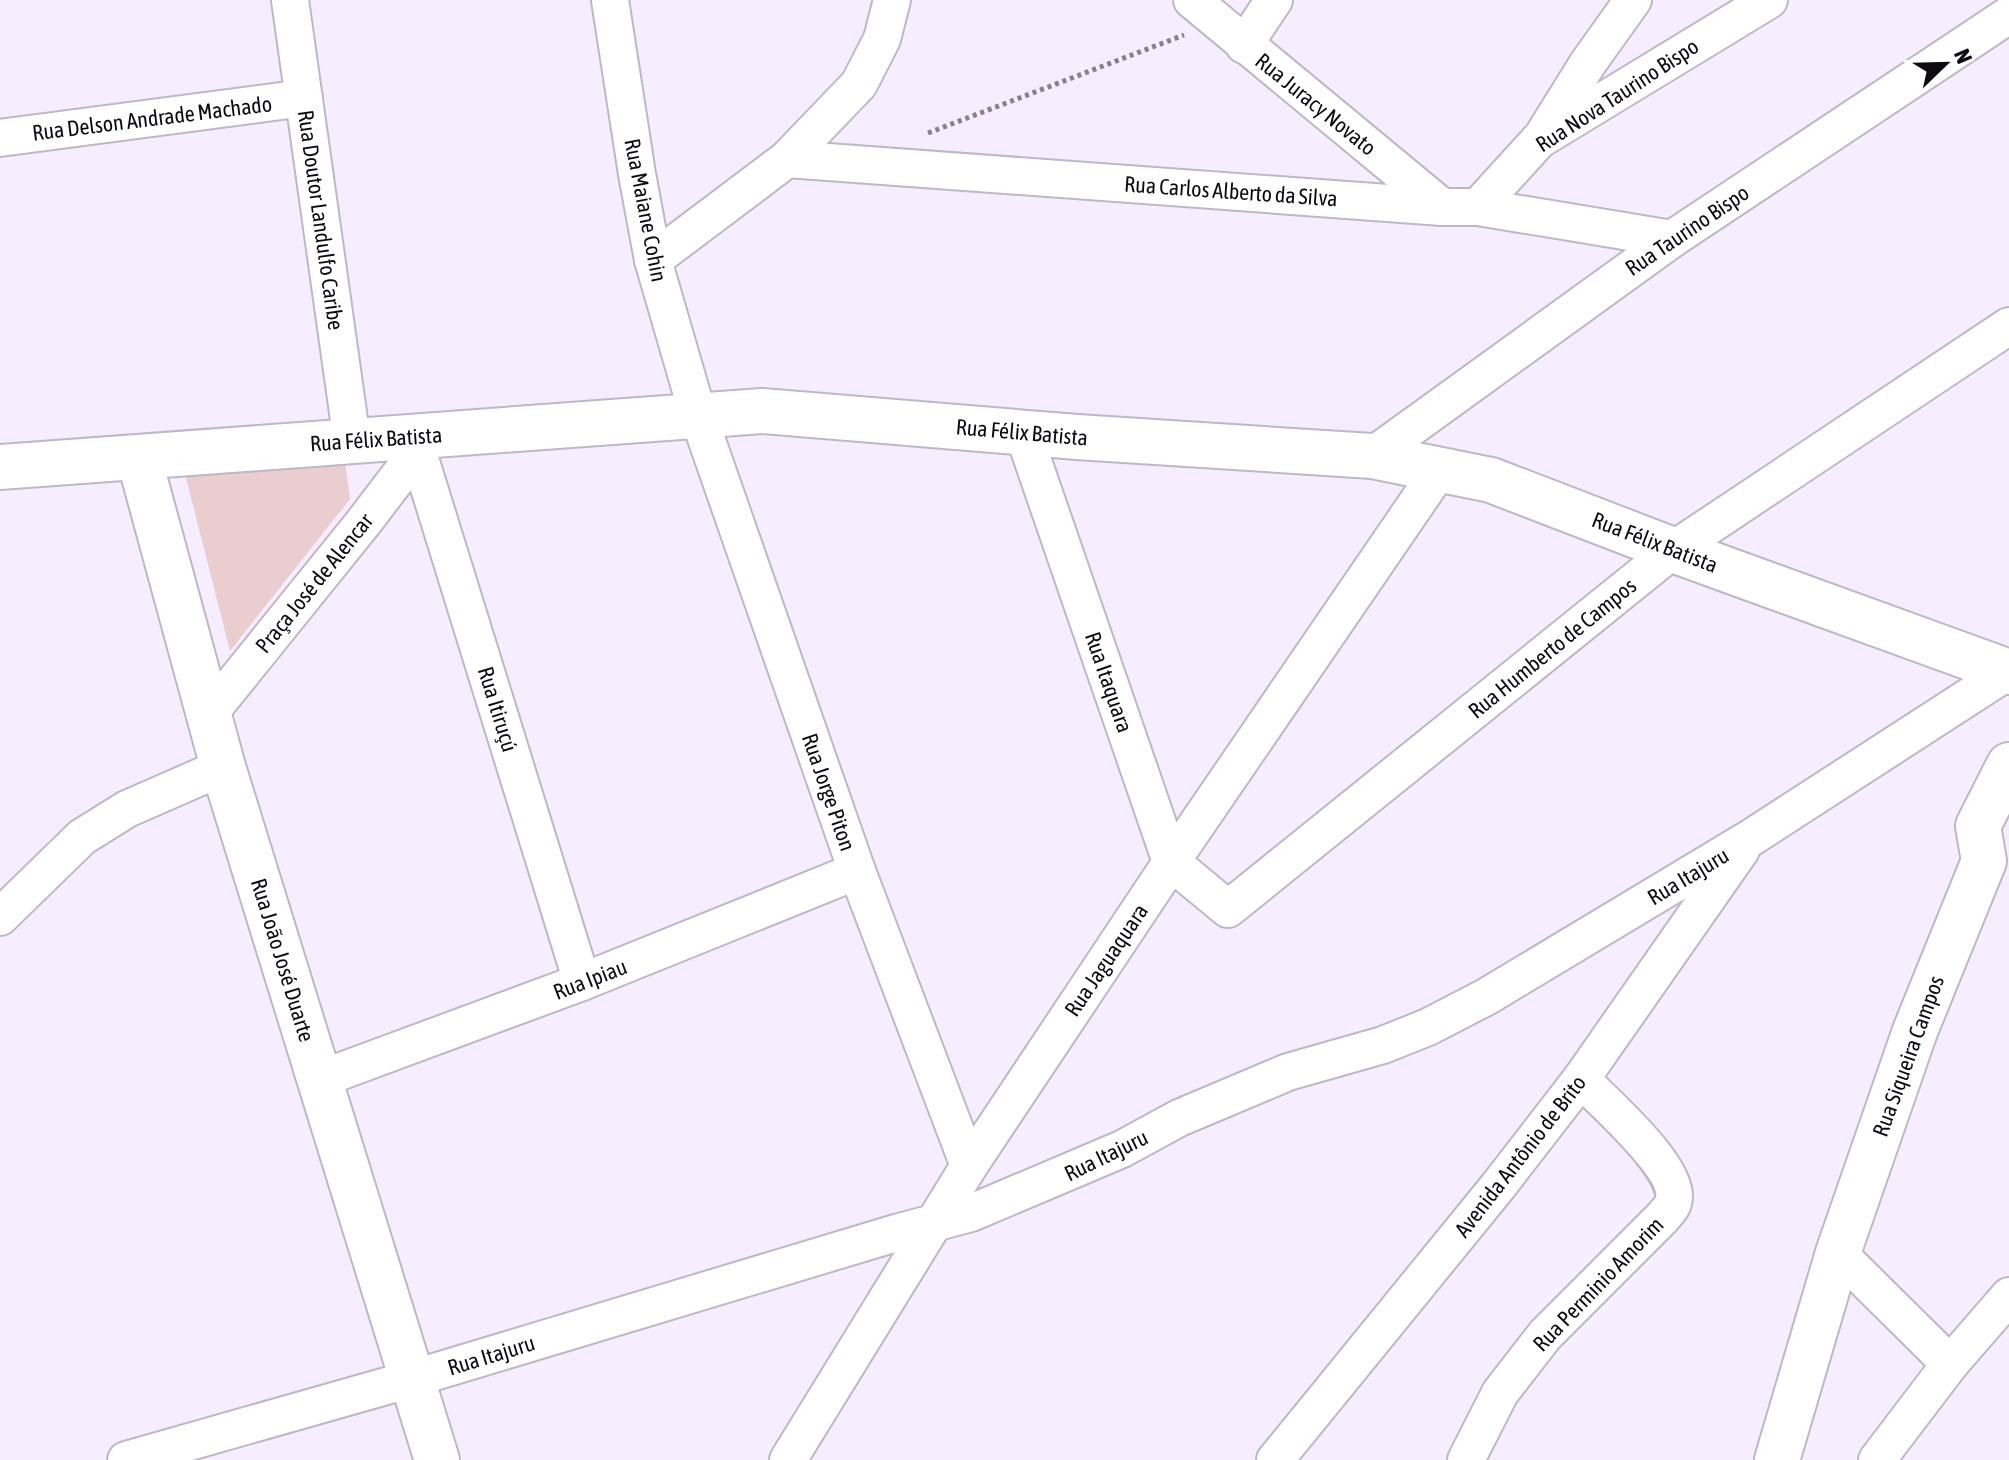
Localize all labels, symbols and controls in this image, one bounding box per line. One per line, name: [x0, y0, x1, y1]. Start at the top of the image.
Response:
north arrow: [1905, 24, 1985, 104]
street label: Rua Nova Taurino Bispo: [1531, 33, 1703, 157]
text: N: [1949, 45, 1978, 67]
street label: Rua Juracy Novato: [1250, 47, 1382, 161]
street label: Rua Delson Andrade Machado: [31, 90, 273, 146]
street label: Rua Doutor Landulfo Caribe: [293, 108, 349, 332]
street label: Rua Maiane Cohin: [619, 136, 673, 284]
street label: Rua Carlos Alberto da Silva: [1124, 171, 1338, 211]
street label: Rua Taurino Bispo: [1620, 179, 1754, 281]
street label: Rua Félix Batista: [955, 413, 1089, 451]
street label: Rua Félix Batista: [309, 421, 443, 457]
street label: Rua Félix Batista: [1589, 506, 1721, 578]
street label: Praça José de Alencar: [250, 508, 379, 658]
street label: Rua Humberto de Campos: [1463, 572, 1641, 724]
street label: Rua Itaquara: [1080, 628, 1138, 736]
street label: Rua Itiruçú: [473, 663, 523, 755]
street label: Rua Jorge Piton: [797, 730, 861, 854]
street label: Rua Itajuru: [1643, 842, 1733, 910]
street label: Rua João José Duarte: [246, 875, 320, 1045]
street label: Rua Jaguaquara: [1059, 899, 1153, 1021]
street label: Rua Ipiau: [549, 953, 631, 1005]
street label: Rua Siqueira Campos: [1867, 972, 1949, 1140]
street label: Avenida Antônio de Brito: [1449, 1070, 1591, 1242]
street label: Rua Itajuru: [1060, 1124, 1152, 1186]
street label: Rua Perminio Amorim: [1527, 1212, 1669, 1356]
street label: Rua Itajuru: [444, 1329, 538, 1381]

